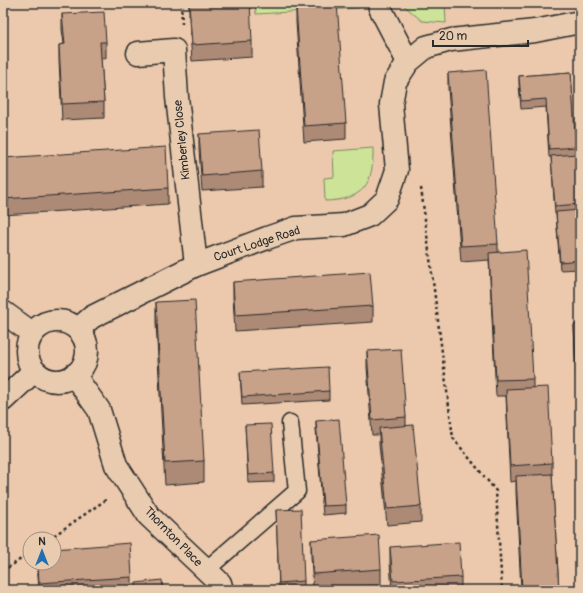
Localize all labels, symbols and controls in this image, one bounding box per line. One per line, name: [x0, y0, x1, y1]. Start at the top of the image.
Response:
scale bar: [433, 22, 528, 48]
text: 20 m: [439, 29, 468, 44]
street label: Kimberley Close: [170, 99, 194, 181]
street label: Court Lodge Road: [212, 223, 302, 265]
street label: Thornton Place: [141, 504, 205, 570]
north arrow: [22, 531, 62, 571]
text: N: [38, 535, 46, 548]

